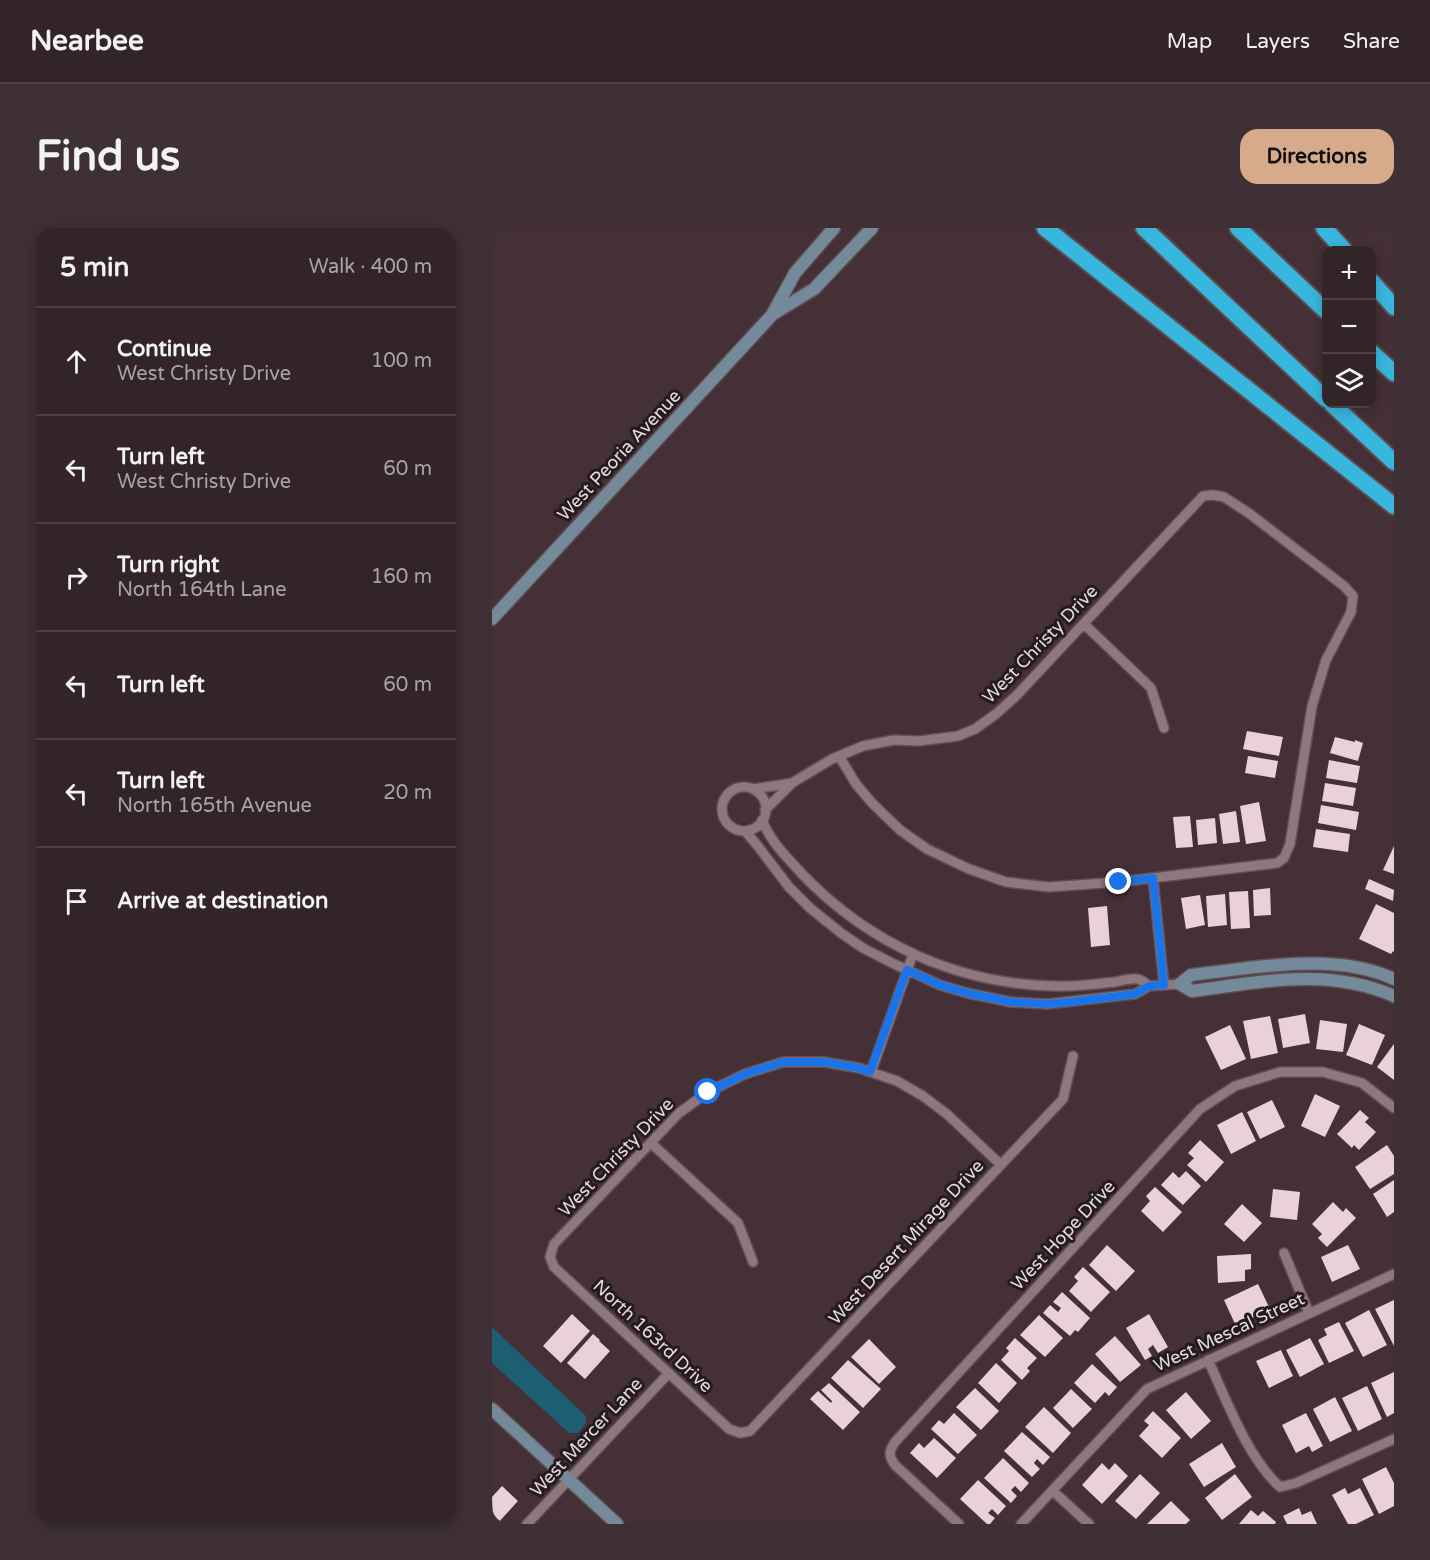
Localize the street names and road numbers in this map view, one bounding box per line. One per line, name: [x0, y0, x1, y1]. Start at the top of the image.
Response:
street label: West Peoria Avenue: [553, 385, 685, 525]
street label: West Christy Drive: [978, 580, 1102, 708]
street label: West Christy Drive: [554, 1093, 678, 1221]
street label: West Desert Mirage Drive: [824, 1155, 988, 1329]
street label: West Hope Drive: [1006, 1175, 1120, 1295]
street label: North 163rd Drive: [589, 1275, 717, 1397]
street label: West Mescal Street: [1150, 1287, 1308, 1377]
street label: West Mercer Lane: [525, 1373, 647, 1501]

